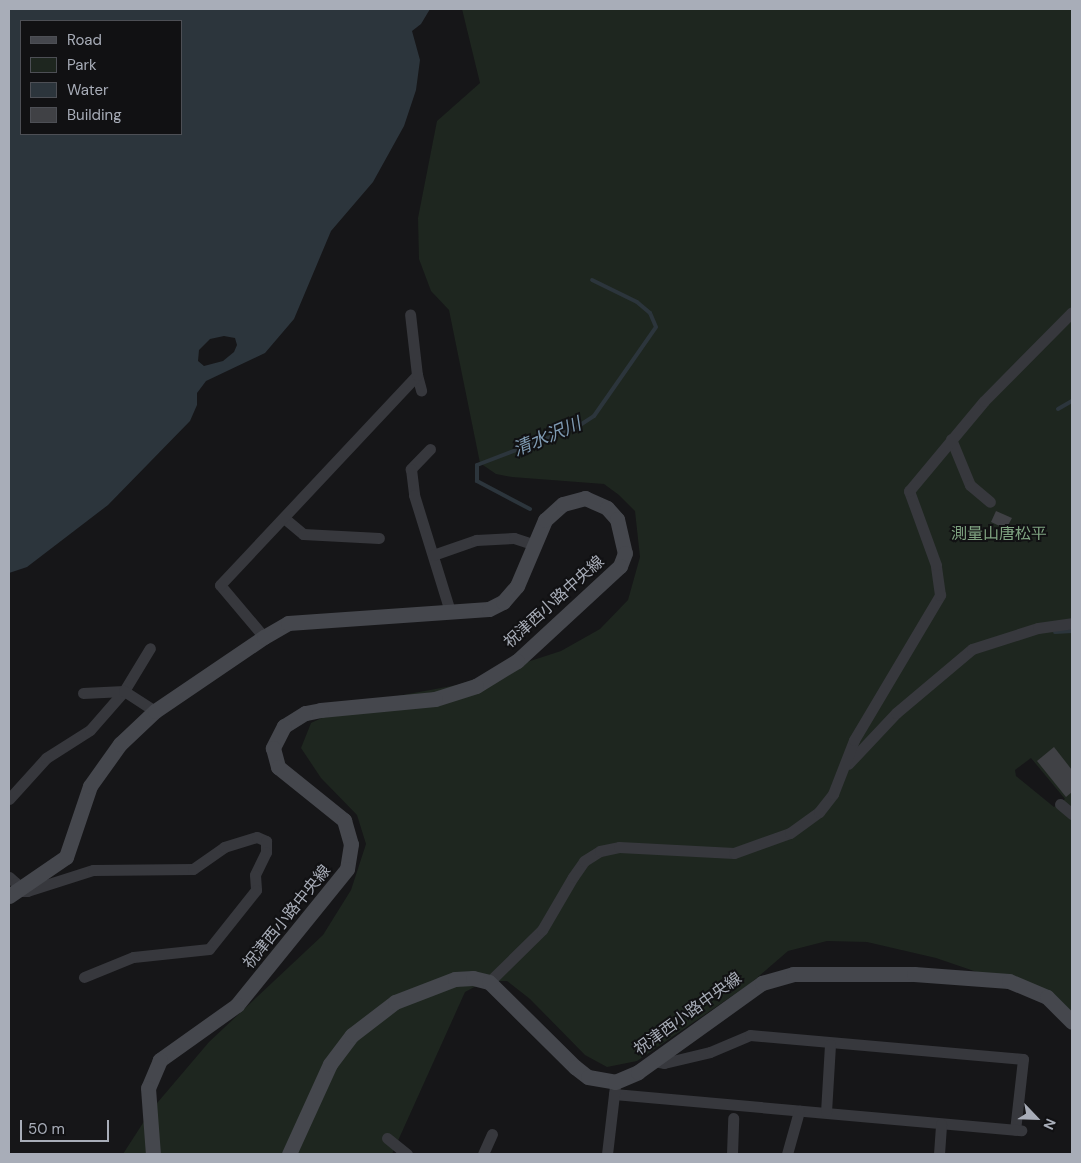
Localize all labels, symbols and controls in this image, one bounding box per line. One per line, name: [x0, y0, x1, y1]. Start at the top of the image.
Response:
legend: [20, 20, 182, 135]
text: Road: [67, 30, 102, 50]
text: Park: [67, 55, 97, 75]
text: Water: [67, 80, 108, 100]
text: Building: [67, 105, 122, 125]
water label: 清水沢川: [510, 413, 584, 461]
park label: 測量山唐松平: [951, 524, 1047, 544]
street label: 祝津西小路中央線: [500, 552, 608, 652]
street label: 祝津西小路中央線: [239, 861, 335, 973]
street label: 祝津西小路中央線: [631, 969, 745, 1059]
north arrow: [1011, 1093, 1061, 1143]
scale bar: [22, 1110, 111, 1142]
text: N: [1039, 1116, 1060, 1132]
text: 50 m: [28, 1119, 65, 1139]

